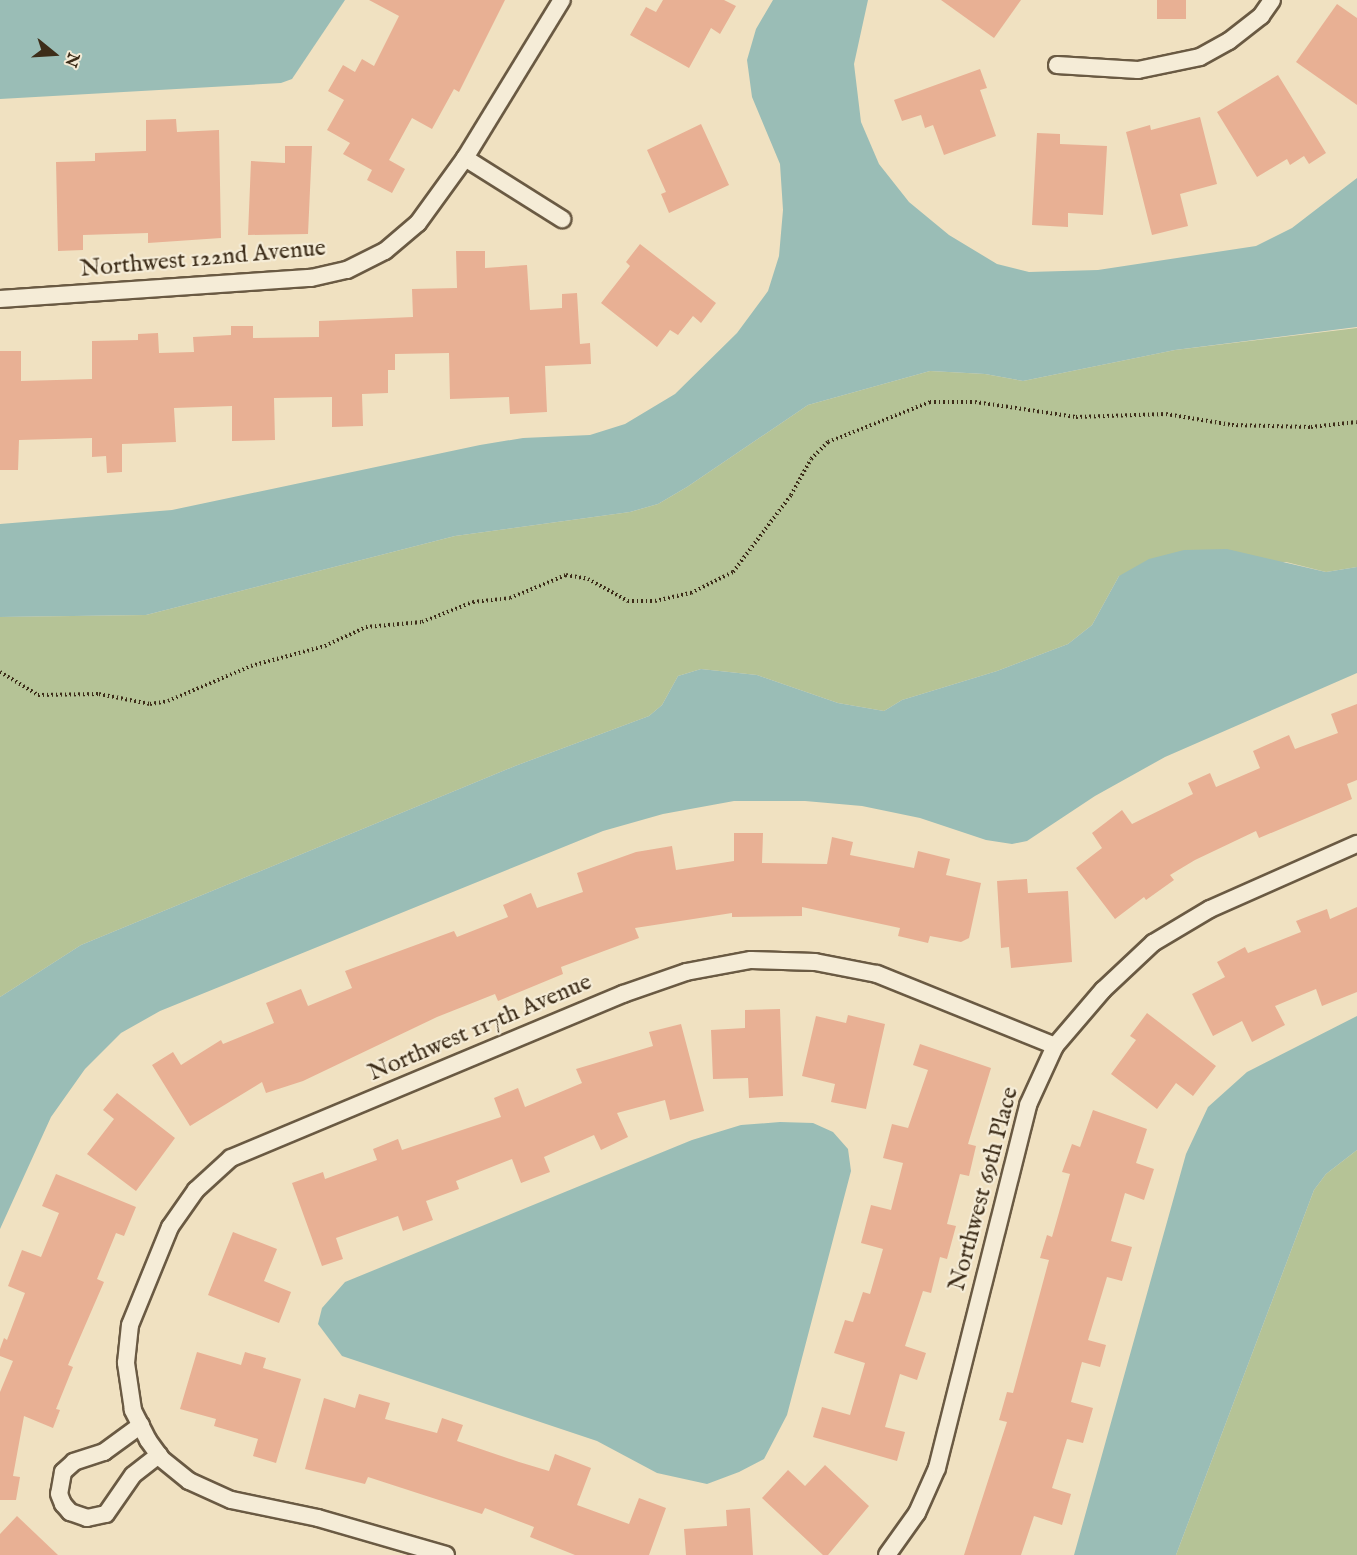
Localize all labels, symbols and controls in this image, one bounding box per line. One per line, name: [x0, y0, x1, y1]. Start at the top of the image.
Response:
north arrow: [24, 24, 84, 84]
text: N: [59, 50, 83, 69]
street label: Northwest 122nd Avenue: [79, 234, 327, 284]
street label: Northwest 117th Avenue: [364, 968, 596, 1088]
street label: Northwest 69th Place: [943, 1084, 1025, 1294]

